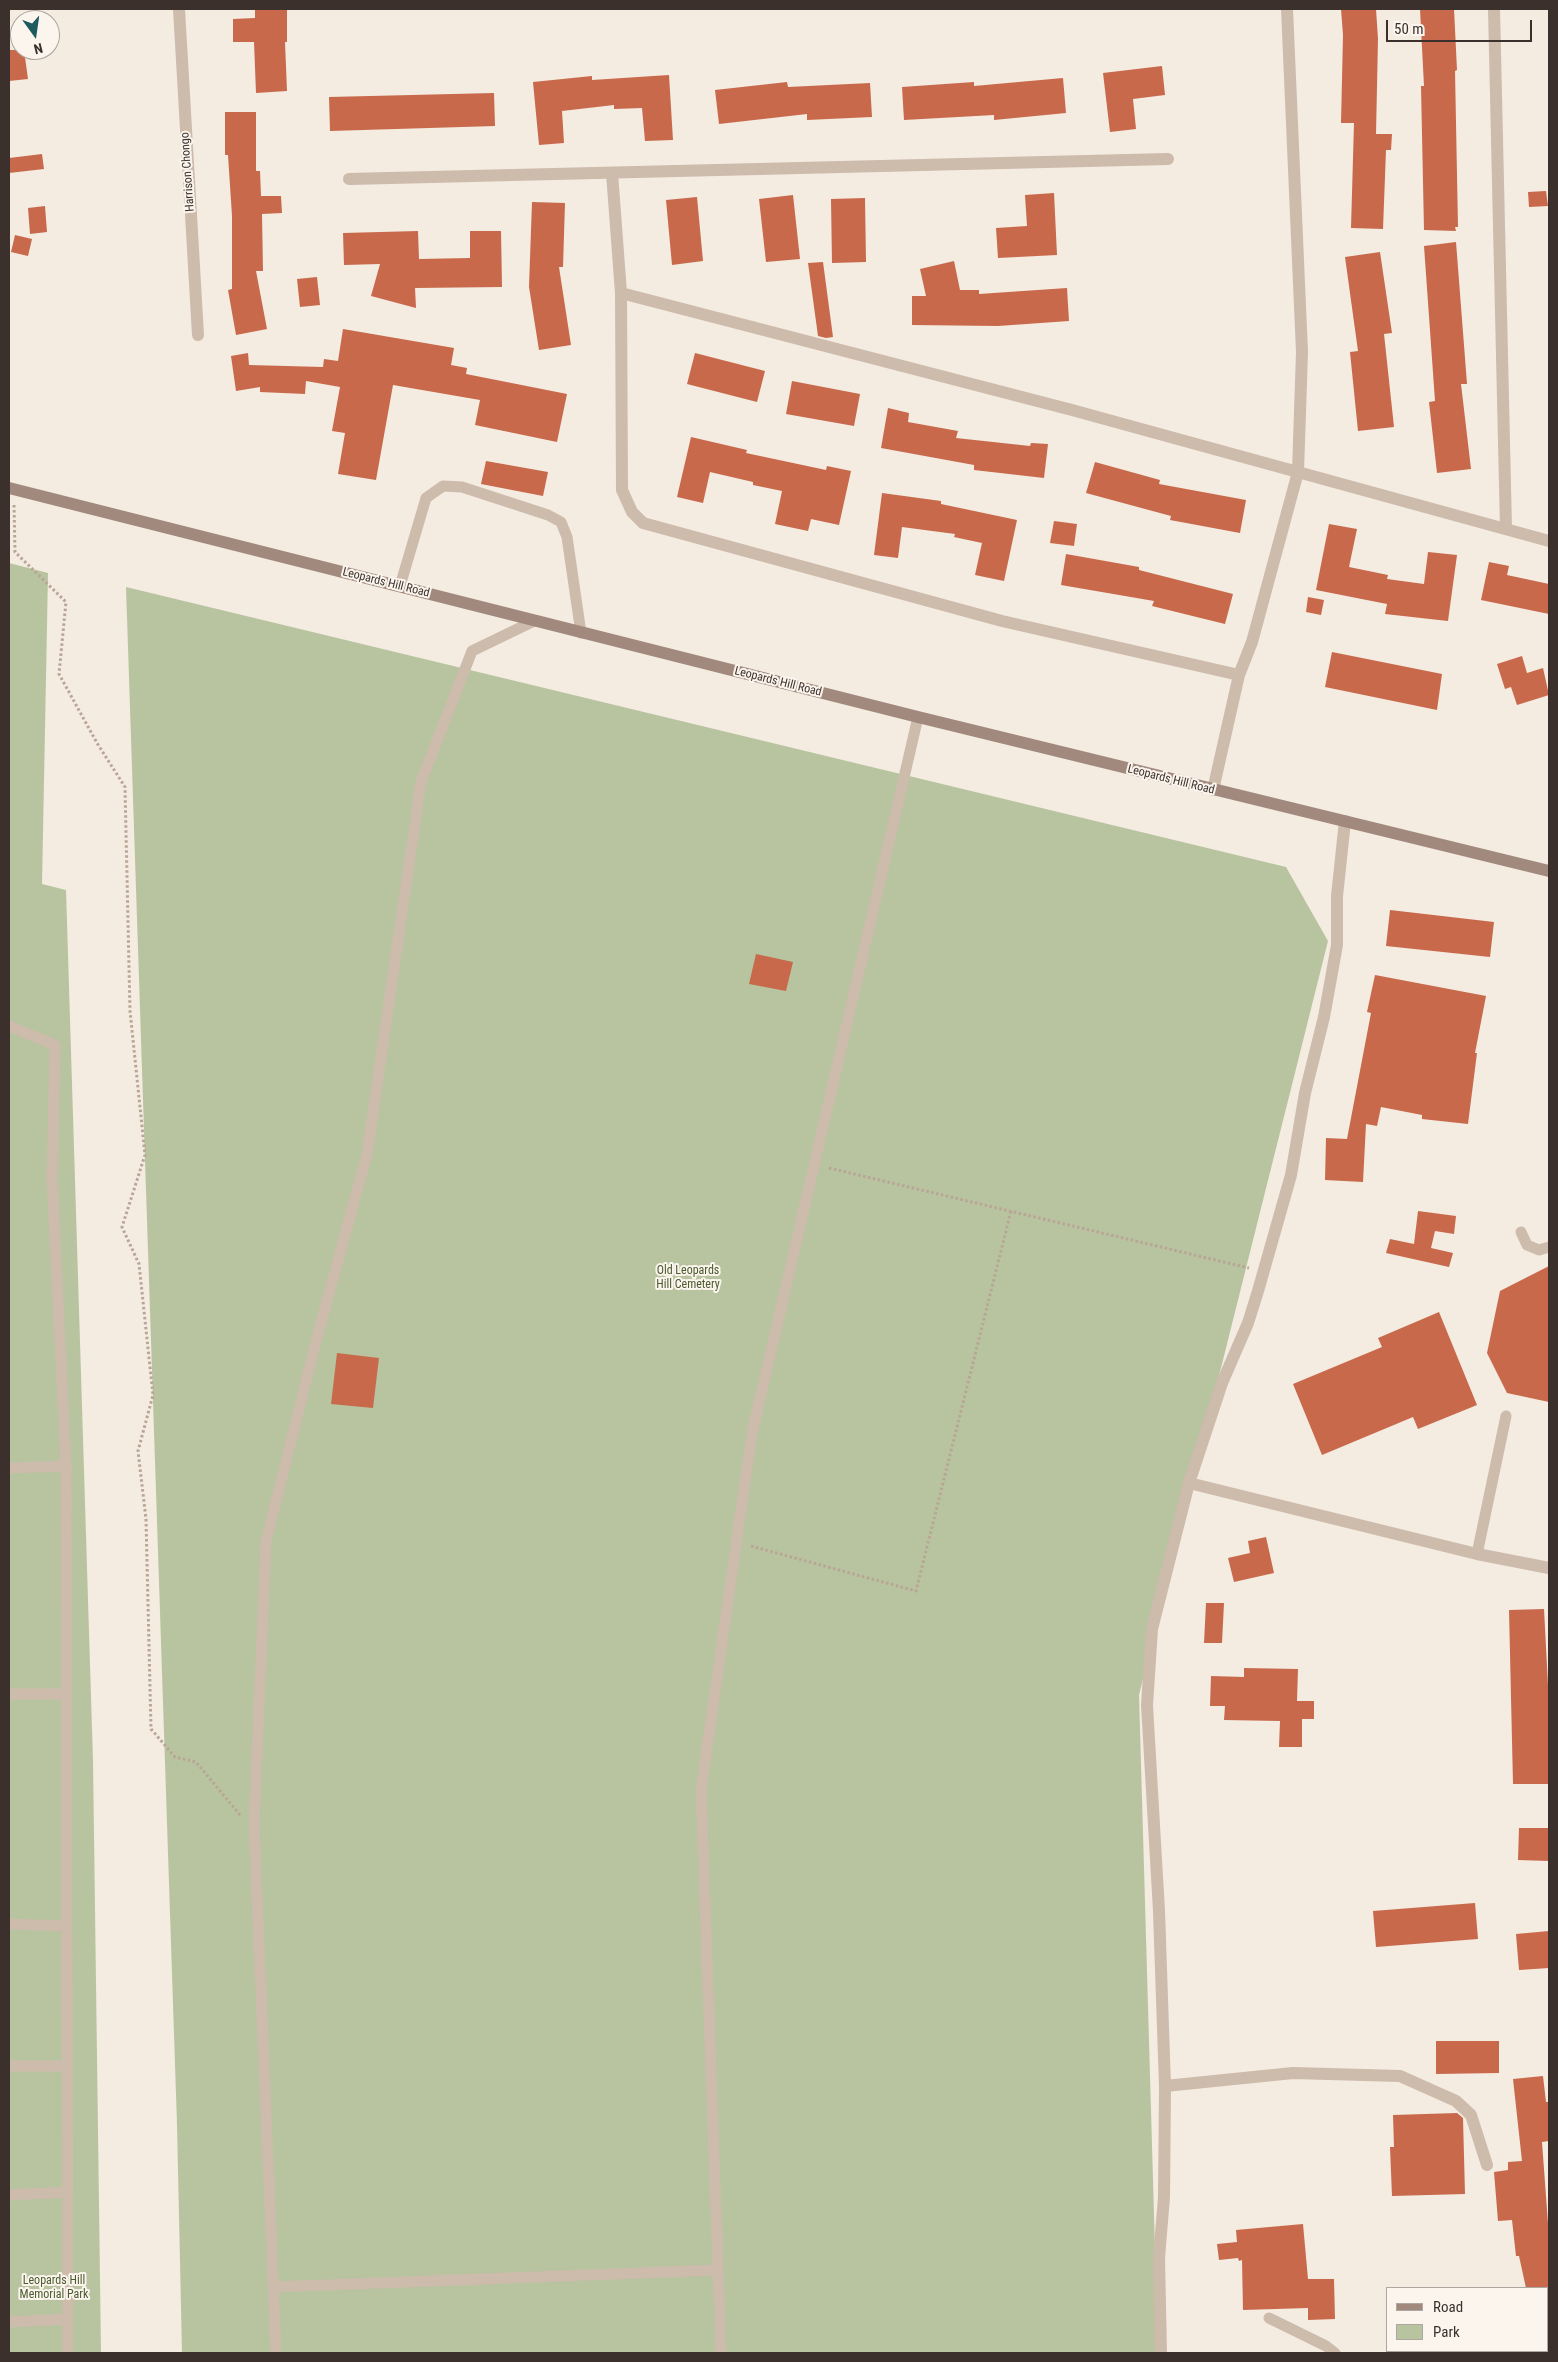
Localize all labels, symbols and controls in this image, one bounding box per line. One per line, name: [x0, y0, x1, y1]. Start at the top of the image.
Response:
north arrow: [10, 10, 60, 60]
scale bar: [1388, 10, 1534, 42]
text: 50 m: [1394, 20, 1424, 38]
text: N: [32, 40, 44, 57]
street label: Harrison Chongo: [178, 132, 198, 212]
street label: Leopards Hill Road: [341, 565, 431, 601]
street label: Leopards Hill Road: [733, 664, 823, 700]
street label: Leopards Hill Road: [1126, 762, 1216, 798]
park label: Old Leopards Hill Cemetery: [656, 1264, 720, 1292]
park label: Leopards Hill Memorial Park: [20, 2274, 88, 2302]
legend: [1386, 2287, 1548, 2352]
text: Road: [1433, 2298, 1463, 2316]
text: Park: [1433, 2323, 1460, 2341]

